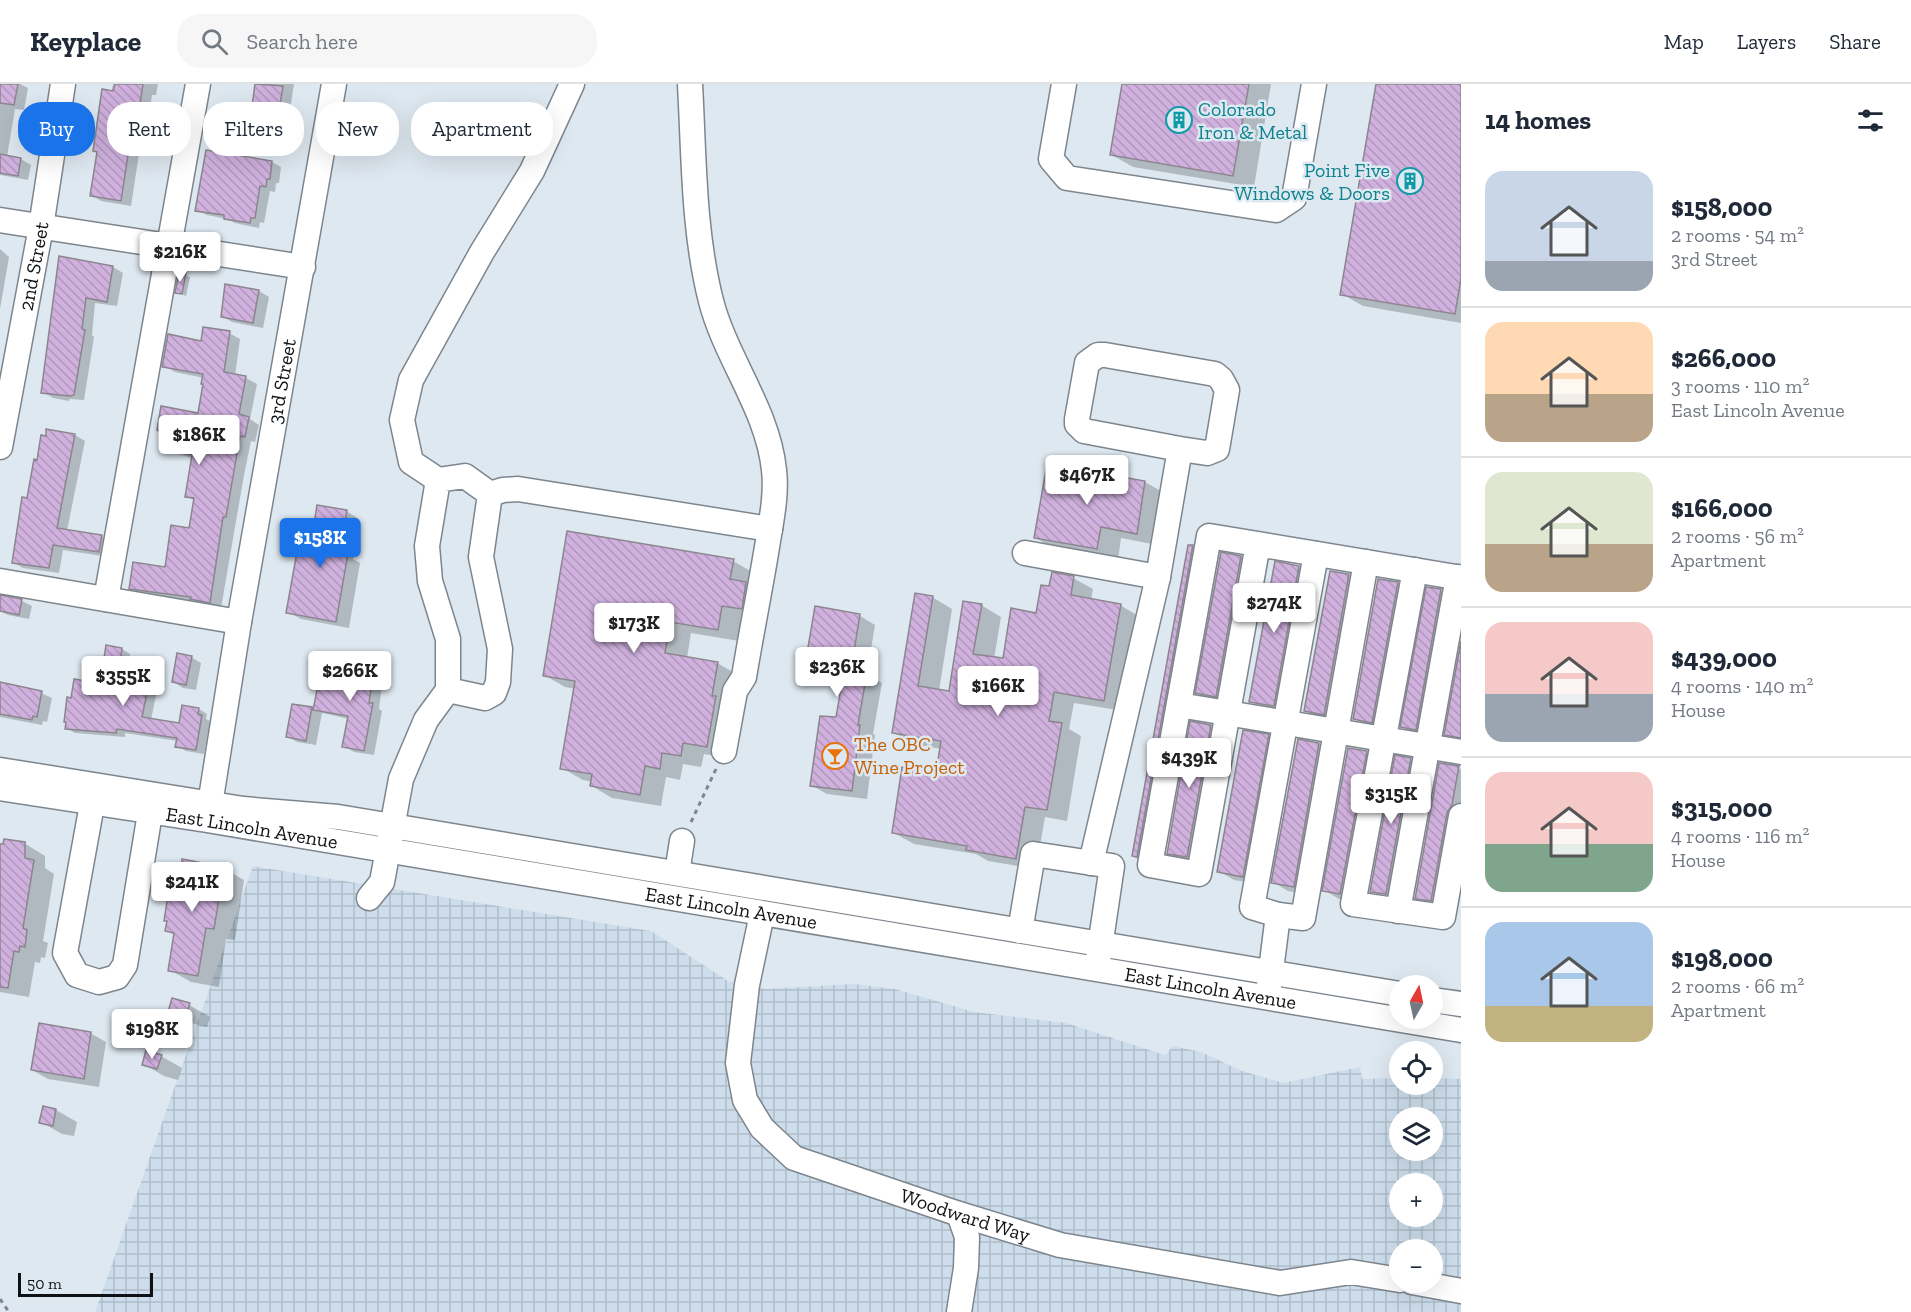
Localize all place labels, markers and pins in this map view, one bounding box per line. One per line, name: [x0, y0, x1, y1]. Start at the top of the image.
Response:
place label: Colorado Iron & Metal: [1198, 97, 1307, 144]
building icon: Colorado Iron & Metal: [1164, 105, 1194, 135]
place label: Point Five Windows & Doors: [1234, 158, 1390, 205]
building icon: Point Five Windows & Doors: [1395, 166, 1425, 196]
pin: $216K: [138, 232, 222, 283]
pin: $186K: [157, 415, 241, 466]
pin: $467K: [1045, 455, 1129, 506]
pin: $158K: [278, 518, 362, 569]
pin: $274K: [1232, 583, 1316, 634]
pin: $173K: [592, 603, 676, 654]
pin: $236K: [795, 647, 879, 698]
pin: $266K: [308, 651, 392, 702]
pin: $355K: [81, 656, 165, 707]
pin: $166K: [956, 666, 1040, 717]
place label: The OBC Wine Project: [854, 732, 965, 779]
pin: $439K: [1147, 738, 1231, 789]
bar icon: The OBC Wine Project: [820, 741, 850, 771]
pin: $315K: [1349, 774, 1433, 825]
pin: $241K: [150, 862, 234, 913]
pin: $198K: [110, 1009, 194, 1060]

